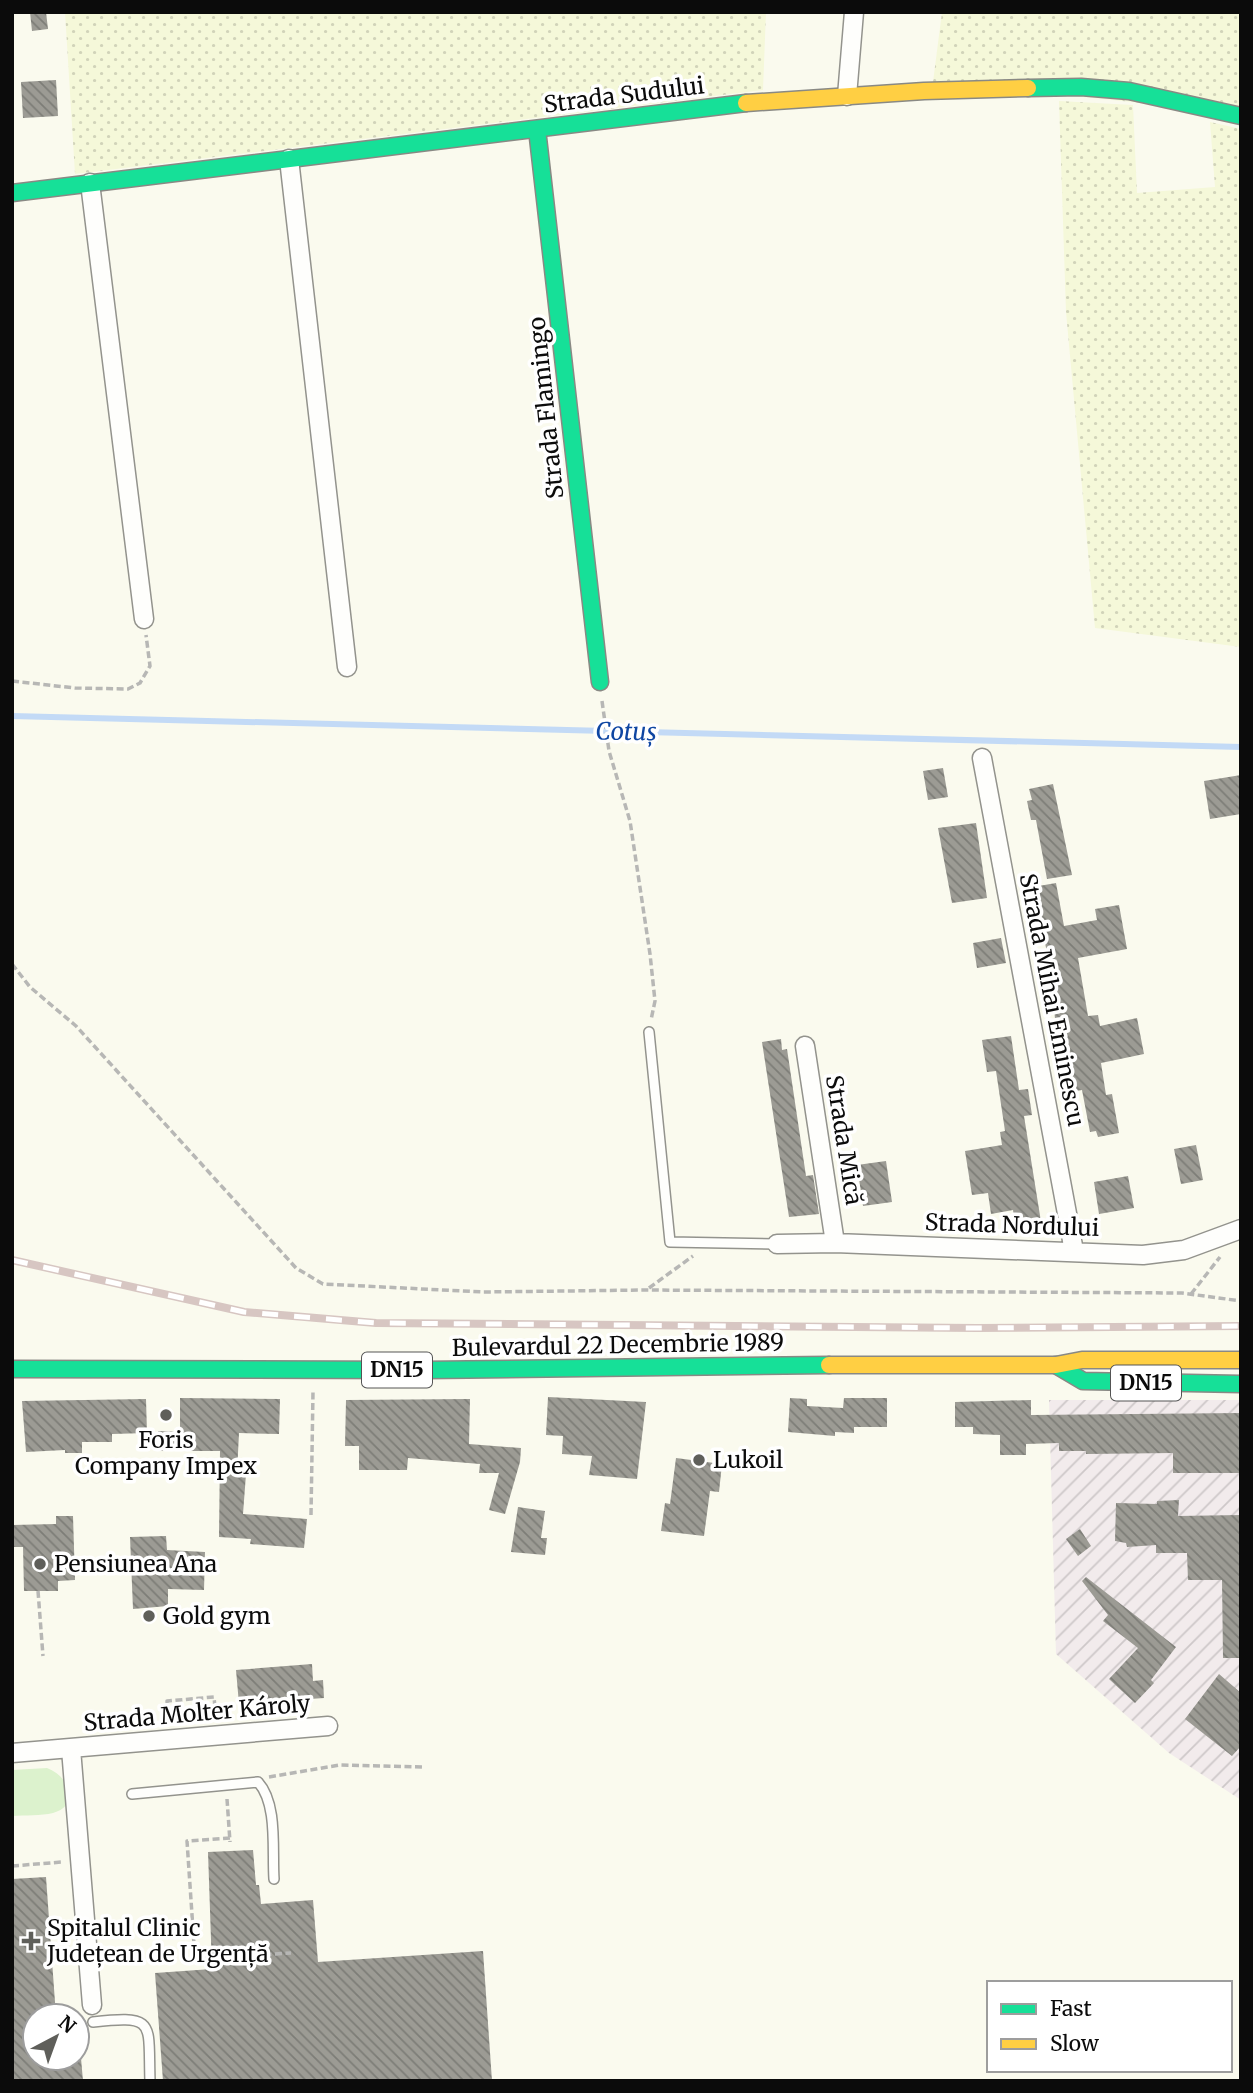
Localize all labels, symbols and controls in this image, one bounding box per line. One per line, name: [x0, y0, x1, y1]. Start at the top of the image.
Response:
street label: Strada Sudului: [542, 70, 706, 119]
street label: Strada Flamingo: [522, 316, 569, 500]
water label: Cotuș: [595, 715, 657, 748]
street label: Strada Mihai Eminescu: [1014, 871, 1091, 1129]
street label: Strada Mică: [820, 1073, 869, 1207]
street label: Strada Nordului: [924, 1207, 1100, 1242]
street label: Bulevardul 22 Decembrie 1989: [452, 1327, 784, 1362]
road number: DN15: [362, 1352, 432, 1388]
road number: DN15: [1111, 1366, 1181, 1400]
marker: Foris Company Impex: [158, 1407, 174, 1423]
place label: Foris Company Impex: [75, 1425, 257, 1480]
place label: Lukoil: [713, 1445, 783, 1474]
marker: Lukoil: [691, 1452, 707, 1468]
place label: Pensiunea Ana: [54, 1549, 217, 1578]
marker: Pensiunea Ana: [32, 1556, 48, 1572]
place label: Gold gym: [163, 1601, 271, 1630]
marker: Gold gym: [141, 1608, 157, 1624]
street label: Strada Molter Károly: [82, 1688, 312, 1737]
place label: Spitalul Clinic Județean de Urgență: [46, 1913, 269, 1968]
marker: Spitalul Clinic Județean de Urgență: [21, 1931, 41, 1951]
legend: [987, 1981, 1232, 2072]
text: Fast: [1050, 1995, 1092, 2022]
north arrow: [21, 2002, 91, 2072]
text: N: [54, 2010, 81, 2038]
text: Slow: [1050, 2030, 1099, 2057]

